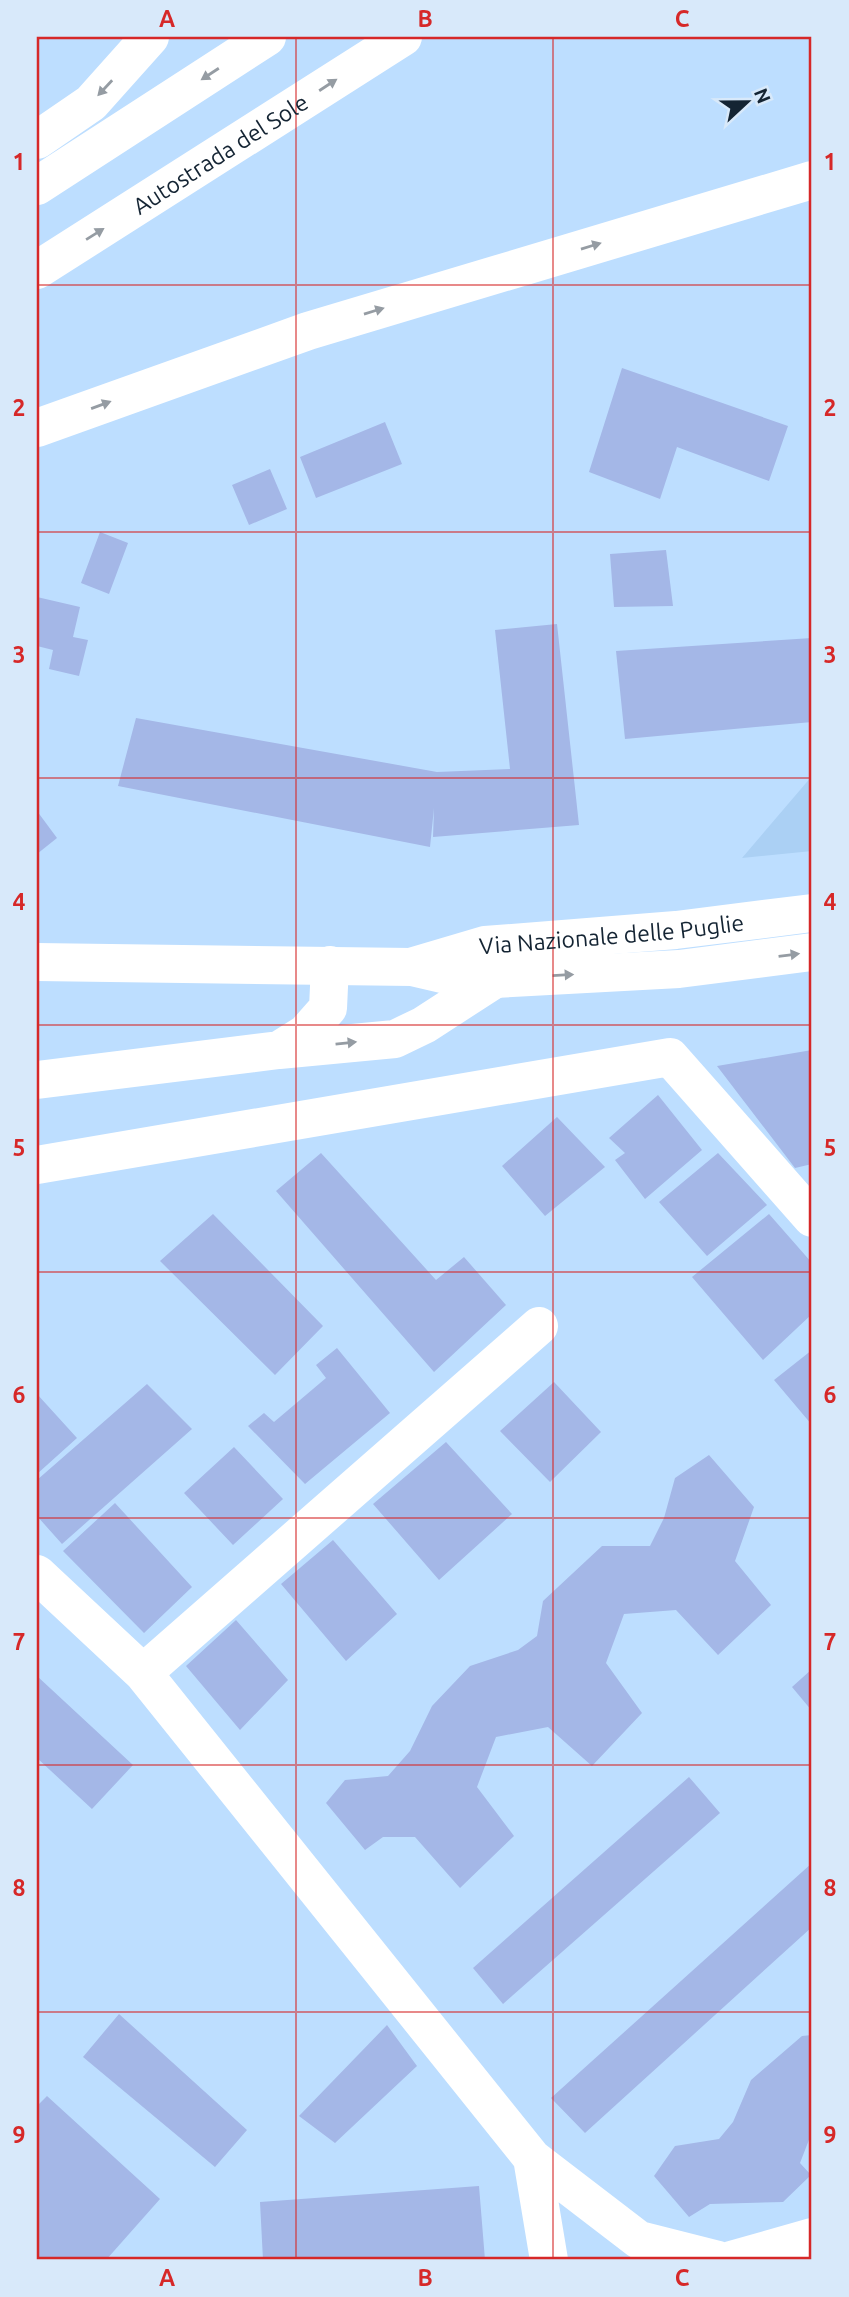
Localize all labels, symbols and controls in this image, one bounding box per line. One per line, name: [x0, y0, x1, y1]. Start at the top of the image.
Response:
text: A: [159, 6, 175, 31]
text: B: [417, 6, 433, 31]
text: C: [675, 6, 690, 31]
north arrow: [712, 66, 782, 136]
one-way arrow: [200, 67, 219, 80]
one-way arrow: [97, 79, 113, 97]
one-way arrow: [318, 79, 337, 92]
text: N: [750, 85, 776, 106]
street label: Autostrada del Sole: [128, 89, 312, 218]
text: 1: [13, 149, 25, 174]
text: 1: [824, 149, 836, 174]
one-way arrow: [85, 228, 104, 241]
one-way arrow: [581, 240, 602, 250]
one-way arrow: [363, 306, 384, 316]
text: 2: [13, 395, 25, 420]
text: 2: [824, 395, 836, 420]
one-way arrow: [91, 399, 112, 410]
text: 3: [13, 642, 25, 667]
text: 3: [824, 642, 836, 667]
text: 4: [13, 889, 26, 914]
text: 4: [824, 889, 837, 914]
street label: Via Nazionale delle Puglie: [478, 909, 745, 958]
one-way arrow: [779, 950, 801, 961]
one-way arrow: [552, 970, 574, 981]
one-way arrow: [336, 1037, 358, 1048]
text: 5: [13, 1135, 25, 1160]
text: 5: [824, 1135, 836, 1160]
text: 6: [13, 1382, 26, 1407]
text: 6: [824, 1382, 837, 1407]
text: 7: [13, 1629, 25, 1654]
text: 7: [824, 1629, 836, 1654]
text: 8: [13, 1875, 25, 1900]
text: 8: [824, 1875, 836, 1900]
text: 9: [13, 2122, 25, 2147]
text: 9: [824, 2122, 836, 2147]
text: A: [159, 2265, 175, 2290]
text: B: [417, 2265, 433, 2290]
text: C: [675, 2265, 690, 2290]

